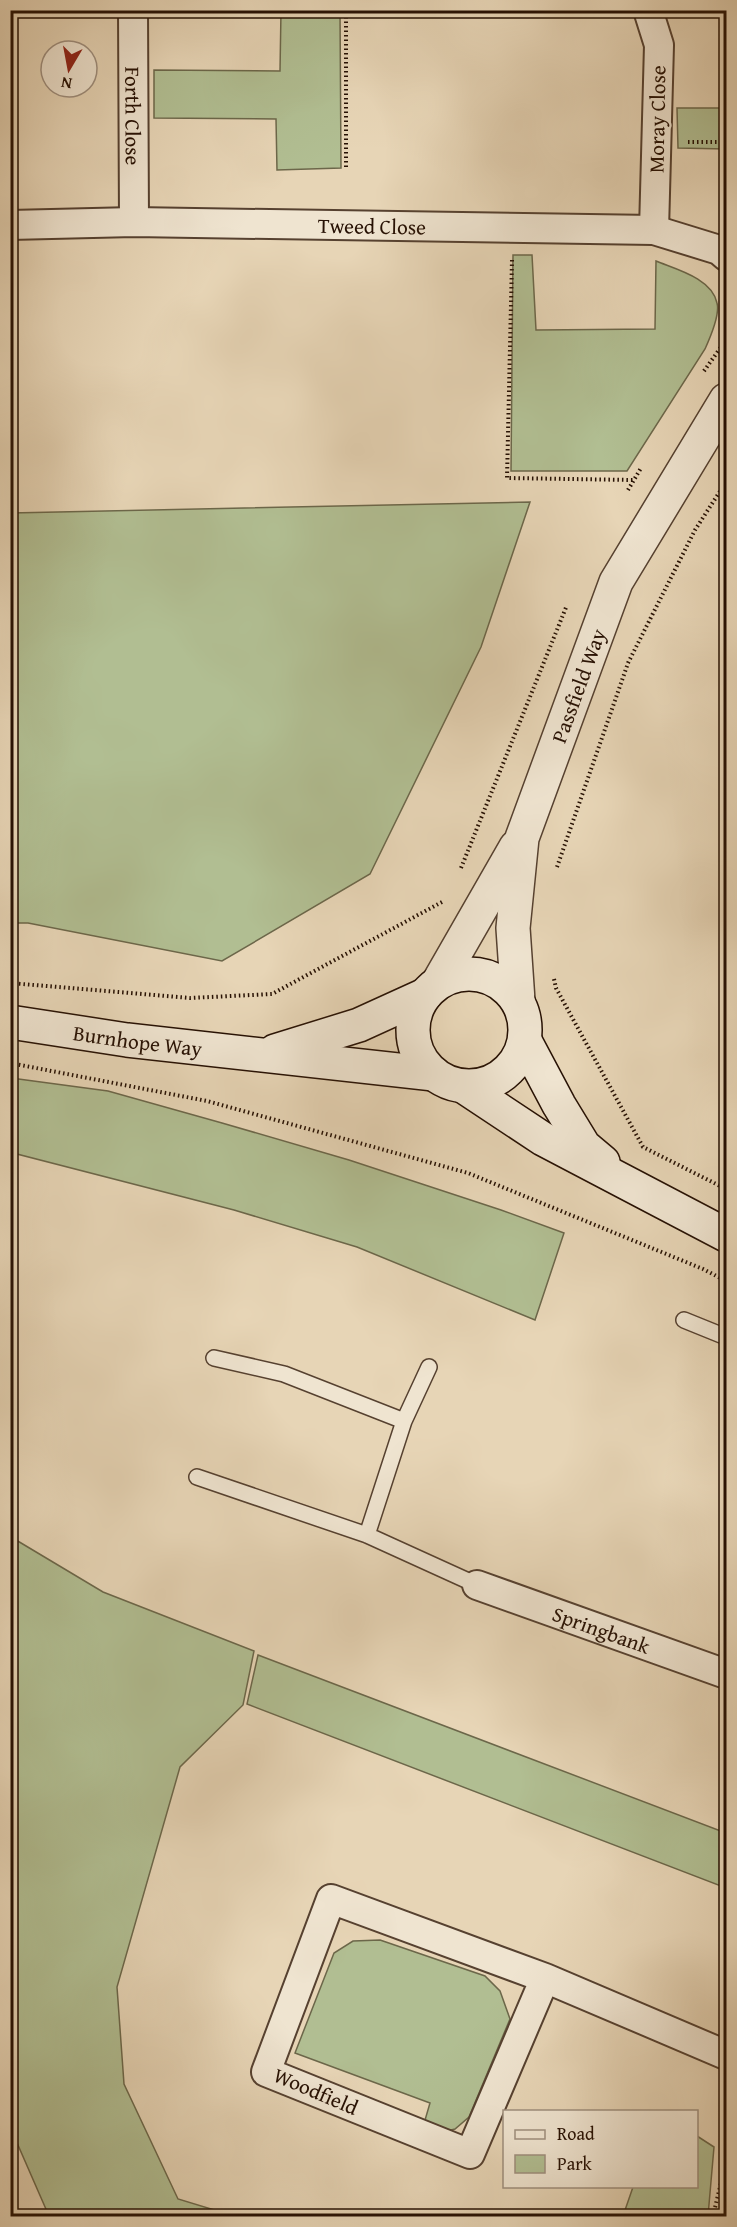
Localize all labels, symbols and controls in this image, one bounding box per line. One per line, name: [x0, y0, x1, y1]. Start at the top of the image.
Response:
north arrow: [39, 39, 99, 99]
street label: Moray Close: [641, 65, 673, 173]
street label: Forth Close: [118, 66, 149, 166]
text: N: [59, 71, 74, 97]
street label: Tweed Close: [318, 209, 426, 242]
street label: Passfield Way: [543, 624, 613, 747]
street label: Burnhope Way: [71, 1016, 204, 1064]
street label: Springbank: [548, 1598, 655, 1661]
street label: Woodfield: [269, 2059, 364, 2123]
legend: [503, 2110, 698, 2188]
text: Road: [557, 2120, 595, 2147]
text: Park: [557, 2150, 593, 2177]

